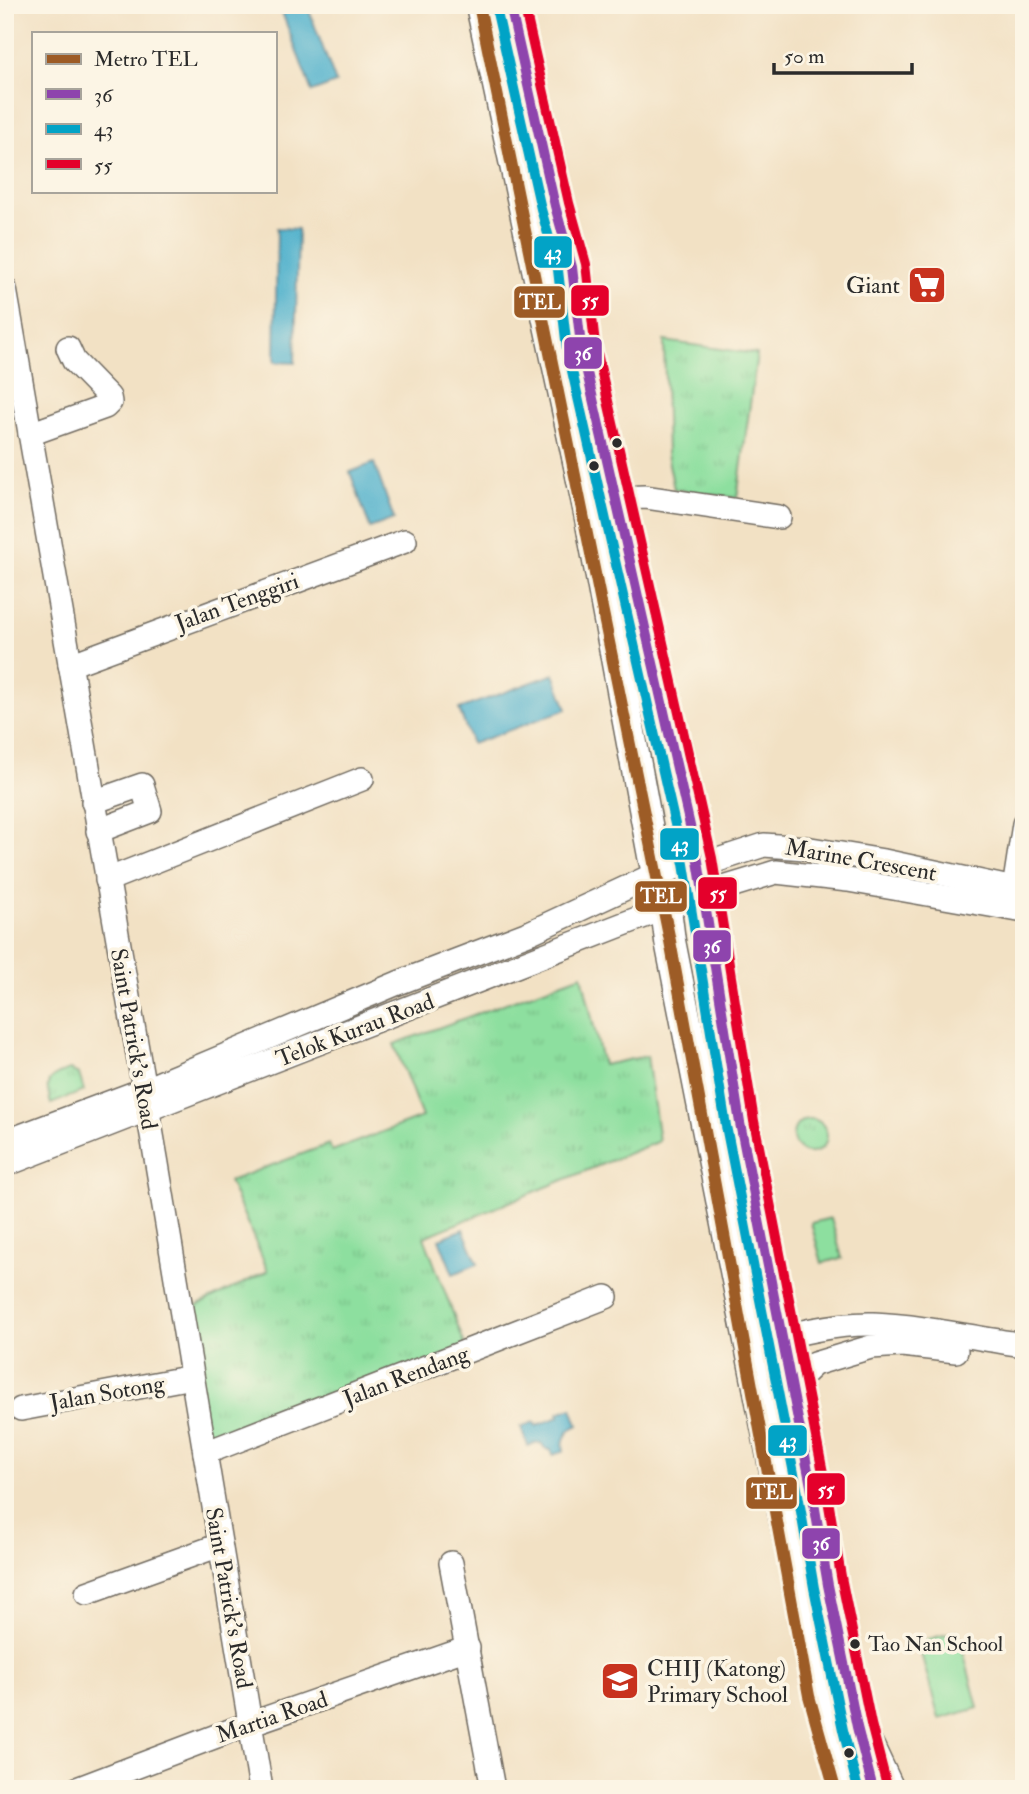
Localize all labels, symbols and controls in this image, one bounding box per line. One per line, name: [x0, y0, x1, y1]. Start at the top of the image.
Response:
legend: [32, 32, 276, 192]
scale bar: [774, 32, 912, 76]
text: 50 m: [784, 43, 825, 70]
text: Metro TEL: [94, 46, 198, 73]
text: 36: [94, 82, 114, 109]
text: 43: [94, 116, 113, 143]
text: 55: [94, 152, 113, 179]
line badge: 43: [533, 235, 573, 269]
text: 43: [543, 241, 562, 265]
supermarket icon: Giant: [906, 264, 948, 306]
place label: Giant: [846, 271, 900, 300]
line badge: 55: [570, 284, 610, 317]
line badge: TEL: [513, 285, 566, 319]
text: 55: [582, 289, 599, 313]
text: TEL: [518, 291, 561, 315]
line badge: 36: [563, 336, 603, 370]
text: 36: [575, 342, 593, 366]
unlabelled marker: [610, 436, 624, 450]
unlabelled marker: [587, 459, 601, 473]
street label: Jalan Tenggiri: [170, 566, 303, 638]
line badge: 43: [659, 827, 700, 861]
street label: Marine Crescent: [783, 832, 939, 888]
text: 43: [670, 833, 689, 857]
line badge: 55: [697, 876, 738, 910]
line badge: TEL: [634, 880, 688, 913]
text: 55: [710, 882, 727, 906]
text: TEL: [639, 885, 682, 909]
line badge: 36: [692, 929, 732, 963]
text: 36: [704, 935, 722, 959]
street label: Saint Patrick's Road: [104, 946, 164, 1132]
street label: Telok Kurau Road: [272, 987, 438, 1073]
street label: Jalan Rendang: [338, 1339, 473, 1414]
street label: Jalan Sotong: [46, 1369, 167, 1418]
line badge: 43: [767, 1424, 808, 1457]
text: 43: [778, 1429, 797, 1453]
line badge: 55: [806, 1472, 846, 1506]
line badge: TEL: [745, 1476, 798, 1510]
text: 55: [818, 1478, 835, 1502]
text: TEL: [750, 1481, 793, 1505]
street label: Saint Patrick's Road: [199, 1505, 259, 1691]
line badge: 36: [801, 1527, 841, 1560]
text: 36: [813, 1532, 831, 1556]
place label: Tao Nan School: [868, 1631, 1004, 1658]
marker: Tao Nan School: [848, 1637, 862, 1651]
place label: CHIJ (Katong) Primary School: [647, 1654, 788, 1709]
school or university icon: CHIJ (Katong) Primary School: [599, 1660, 641, 1702]
street label: Martia Road: [212, 1684, 332, 1750]
unlabelled marker: [842, 1746, 856, 1760]

